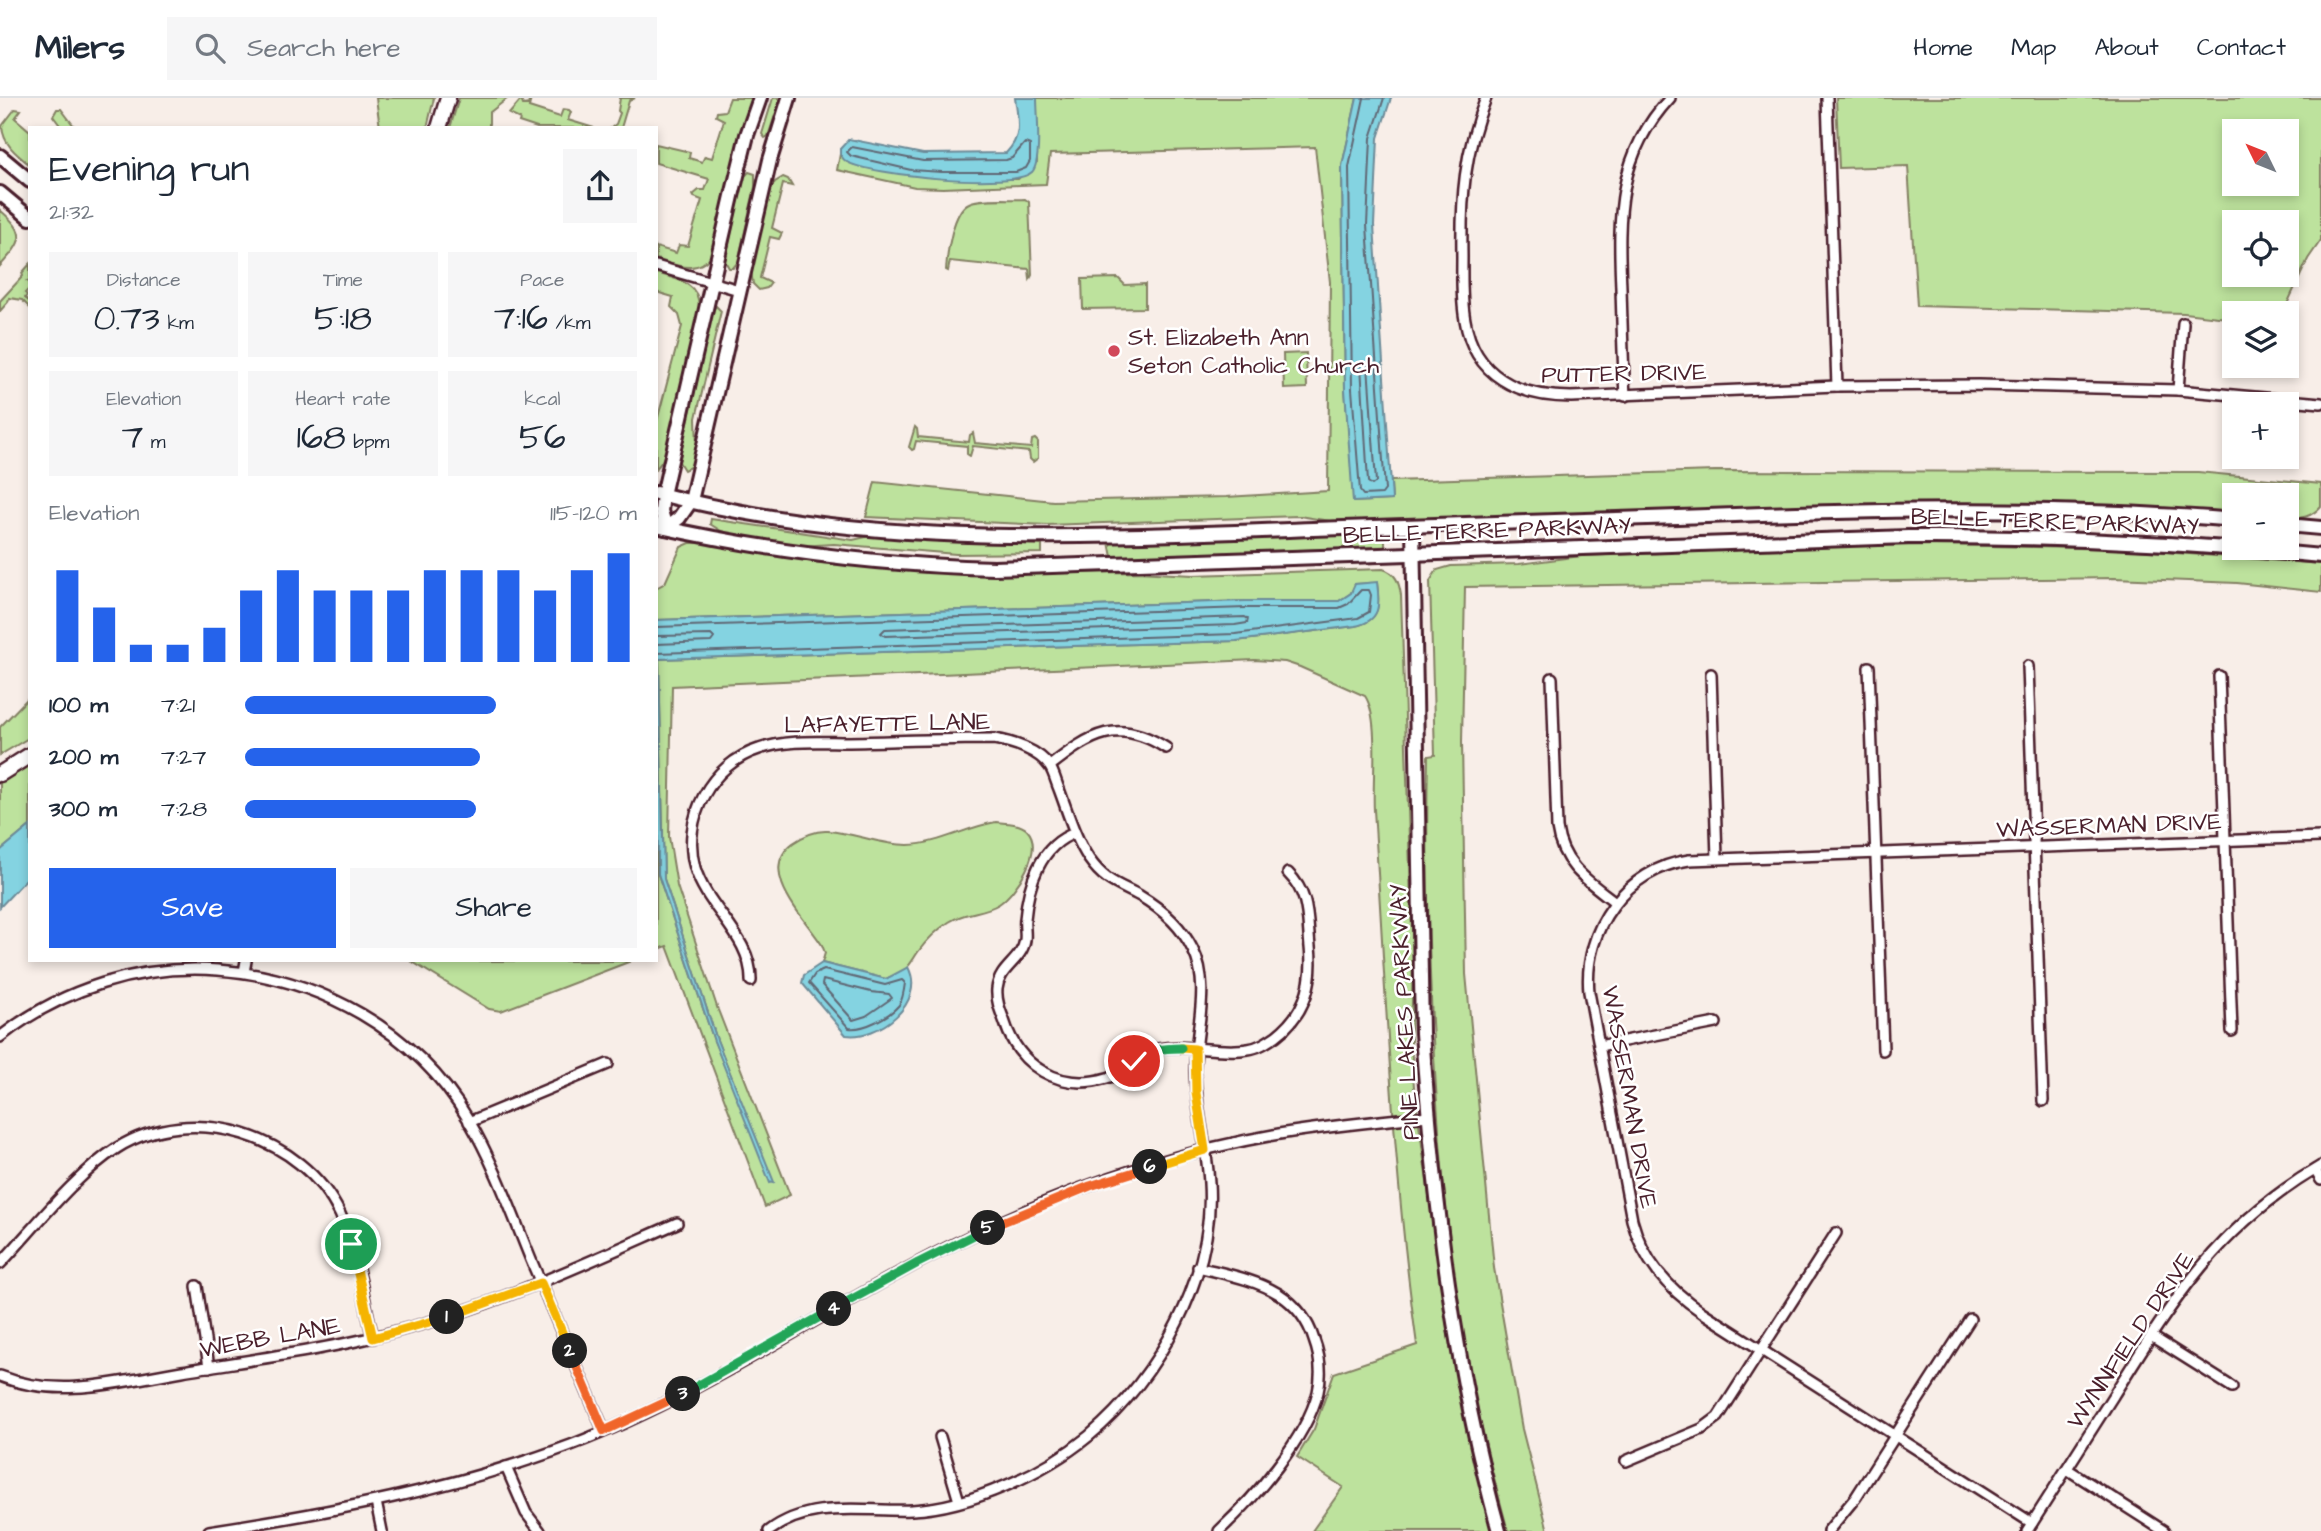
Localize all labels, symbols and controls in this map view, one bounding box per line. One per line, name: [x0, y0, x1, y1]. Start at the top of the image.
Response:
search box: [167, 17, 657, 80]
text: Milers: [35, 25, 125, 71]
icon: search: [191, 29, 229, 67]
text: Search here: [247, 30, 401, 66]
text: Home: [1913, 31, 1973, 65]
text: Map: [2011, 31, 2056, 65]
text: About: [2094, 31, 2159, 65]
text: Contact: [2197, 31, 2286, 65]
north arrow: [2222, 119, 2300, 196]
map controls: [2222, 119, 2299, 560]
text: Evening run: [49, 144, 250, 196]
button: share: [563, 149, 637, 223]
text: 21:32: [49, 196, 94, 228]
button: locate: [2222, 210, 2299, 287]
text: Distance: [107, 267, 181, 294]
text: Time: [323, 267, 363, 294]
text: Pace: [520, 267, 564, 294]
text: 0.73: [93, 294, 160, 343]
text: 5:18: [314, 294, 372, 343]
text: 7:16: [494, 294, 548, 343]
button: layers: [2222, 301, 2299, 378]
text: km: [160, 310, 194, 337]
text: /km: [548, 310, 591, 337]
place label: St. Elizabeth Ann Seton Catholic Church: [1128, 321, 1379, 383]
marker: St. Elizabeth Ann Seton Catholic Church: [1106, 343, 1122, 359]
street label: PUTTER DRIVE: [1541, 356, 1707, 392]
text: Elevation: [106, 386, 181, 413]
text: Heart rate: [295, 386, 391, 413]
text: kcal: [524, 386, 561, 413]
button: +: [2222, 392, 2299, 469]
text: 7: [122, 413, 143, 462]
text: 168: [297, 413, 346, 462]
text: 56: [519, 413, 566, 462]
text: m: [143, 429, 166, 456]
text: bpm: [346, 429, 389, 456]
button: −: [2222, 483, 2299, 560]
text: Elevation: [49, 497, 140, 529]
text: 115–120 m: [550, 497, 637, 529]
street label: BELLE TERRE PARKWAY: [1910, 500, 2200, 544]
street label: BELLE TERRE PARKWAY: [1342, 509, 1632, 553]
text: 100 m: [49, 689, 108, 721]
text: 7:21: [161, 689, 195, 721]
street label: LAFAYETTE LANE: [784, 705, 990, 743]
text: 200 m: [49, 741, 118, 773]
text: 7:27: [161, 741, 206, 773]
text: 300 m: [49, 793, 117, 825]
text: 7:28: [161, 793, 207, 825]
street label: WASSERMAN DRIVE: [1996, 805, 2222, 847]
button: Save: [49, 868, 336, 948]
button: Share: [350, 868, 637, 948]
street label: PINE LAKES PARKWAY: [1381, 883, 1429, 1141]
street label: WASSERMAN DRIVE: [1593, 983, 1665, 1211]
pin: [1104, 1031, 1164, 1091]
icon: check: [1115, 1042, 1153, 1080]
pin: 6: [1132, 1150, 1168, 1184]
text: 6: [1144, 1153, 1155, 1180]
pin: 5: [970, 1210, 1006, 1246]
pin: [321, 1214, 381, 1274]
text: 5: [981, 1214, 994, 1241]
icon: arrive: [332, 1225, 370, 1263]
street label: WYNNFIELD DRIVE: [2059, 1245, 2203, 1436]
pin: 4: [816, 1292, 852, 1326]
text: 4: [827, 1295, 840, 1322]
pin: 1: [430, 1300, 464, 1334]
text: 1: [445, 1303, 448, 1330]
street label: WEBB LANE: [197, 1309, 343, 1367]
pin: 2: [552, 1334, 588, 1368]
text: 2: [564, 1337, 575, 1364]
pin: 3: [666, 1376, 700, 1412]
text: 3: [678, 1380, 687, 1407]

